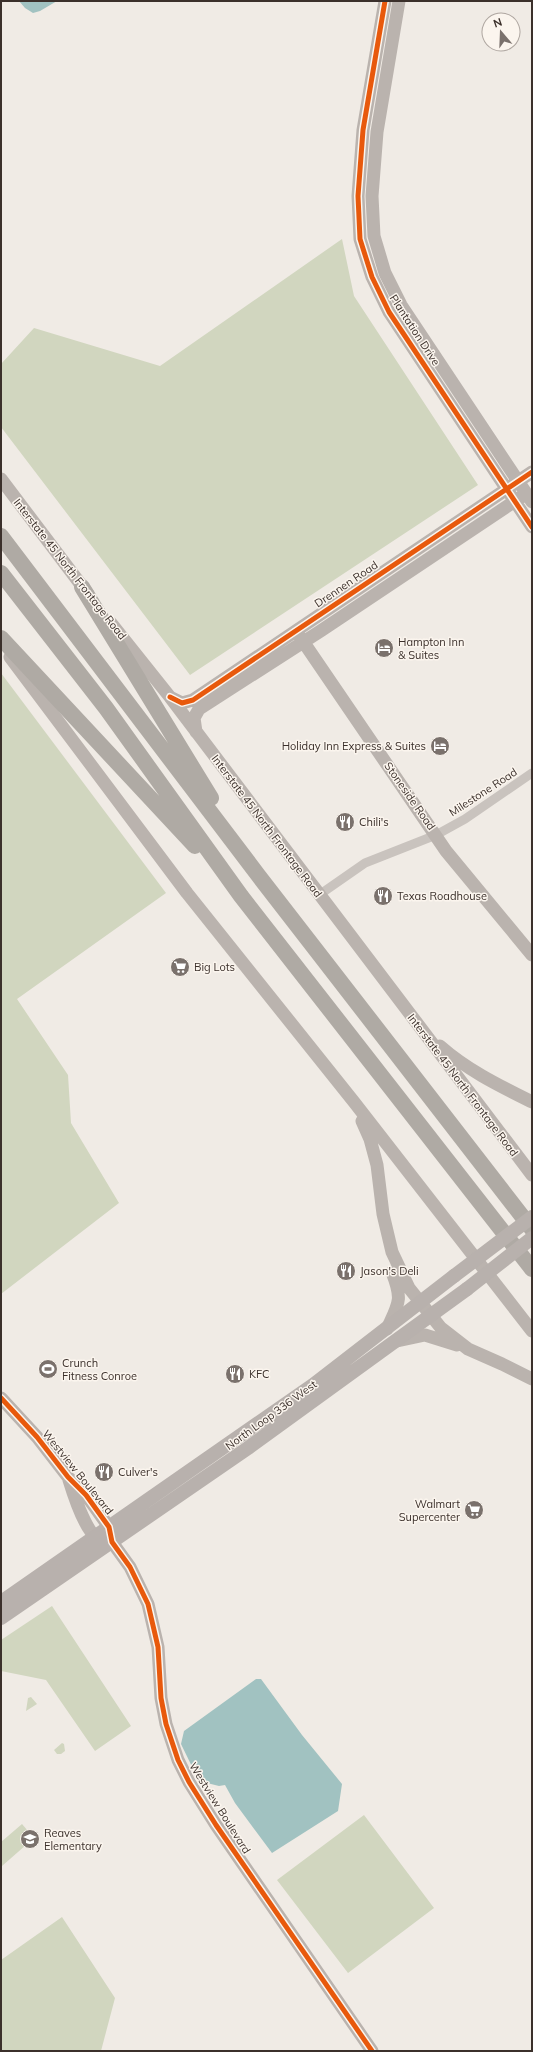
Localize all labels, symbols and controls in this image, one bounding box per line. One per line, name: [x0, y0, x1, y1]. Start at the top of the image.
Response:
north arrow: [481, 12, 521, 52]
text: N: [492, 15, 504, 31]
street label: Plantation Drive: [387, 292, 443, 368]
street label: Interstate 45 North Frontage Road: [11, 496, 129, 642]
street label: Drennen Road: [312, 558, 380, 610]
place label: Hampton Inn & Suites: [398, 635, 464, 662]
hotel icon: Hampton Inn & Suites: [373, 637, 395, 659]
hotel icon: Holiday Inn Express & Suites: [429, 735, 451, 757]
place label: Holiday Inn Express & Suites: [282, 739, 426, 753]
street label: Interstate 45 North Frontage Road: [209, 752, 325, 900]
street label: Stoneside Road: [381, 759, 439, 833]
street label: Milestone Road: [446, 765, 520, 819]
restaurant icon: Chili's: [334, 811, 356, 833]
place label: Chili's: [359, 815, 389, 829]
restaurant icon: Texas Roadhouse: [372, 885, 394, 907]
place label: Texas Roadhouse: [397, 889, 487, 903]
supermarket icon: Big Lots: [169, 956, 191, 978]
place label: Big Lots: [194, 960, 235, 974]
street label: Interstate 45 North Frontage Road: [405, 1011, 521, 1159]
restaurant icon: Jason's Deli: [335, 1260, 357, 1282]
place label: Jason's Deli: [360, 1264, 419, 1278]
place label: Crunch Fitness Conroe: [62, 1356, 137, 1383]
sports icon: Crunch Fitness Conroe: [37, 1358, 59, 1380]
restaurant icon: KFC: [224, 1363, 246, 1385]
place label: KFC: [249, 1367, 270, 1381]
street label: North Loop 336 West: [223, 1377, 319, 1453]
street label: Westview Boulevard: [39, 1427, 117, 1517]
restaurant icon: Culver's: [93, 1461, 115, 1483]
place label: Culver's: [118, 1465, 158, 1479]
place label: Walmart Supercenter: [399, 1497, 460, 1524]
supermarket icon: Walmart Supercenter: [463, 1499, 485, 1521]
street label: Westview Boulevard: [186, 1760, 254, 1856]
place label: Reaves Elementary: [44, 1826, 102, 1853]
school or university icon: Reaves Elementary: [19, 1828, 41, 1850]

